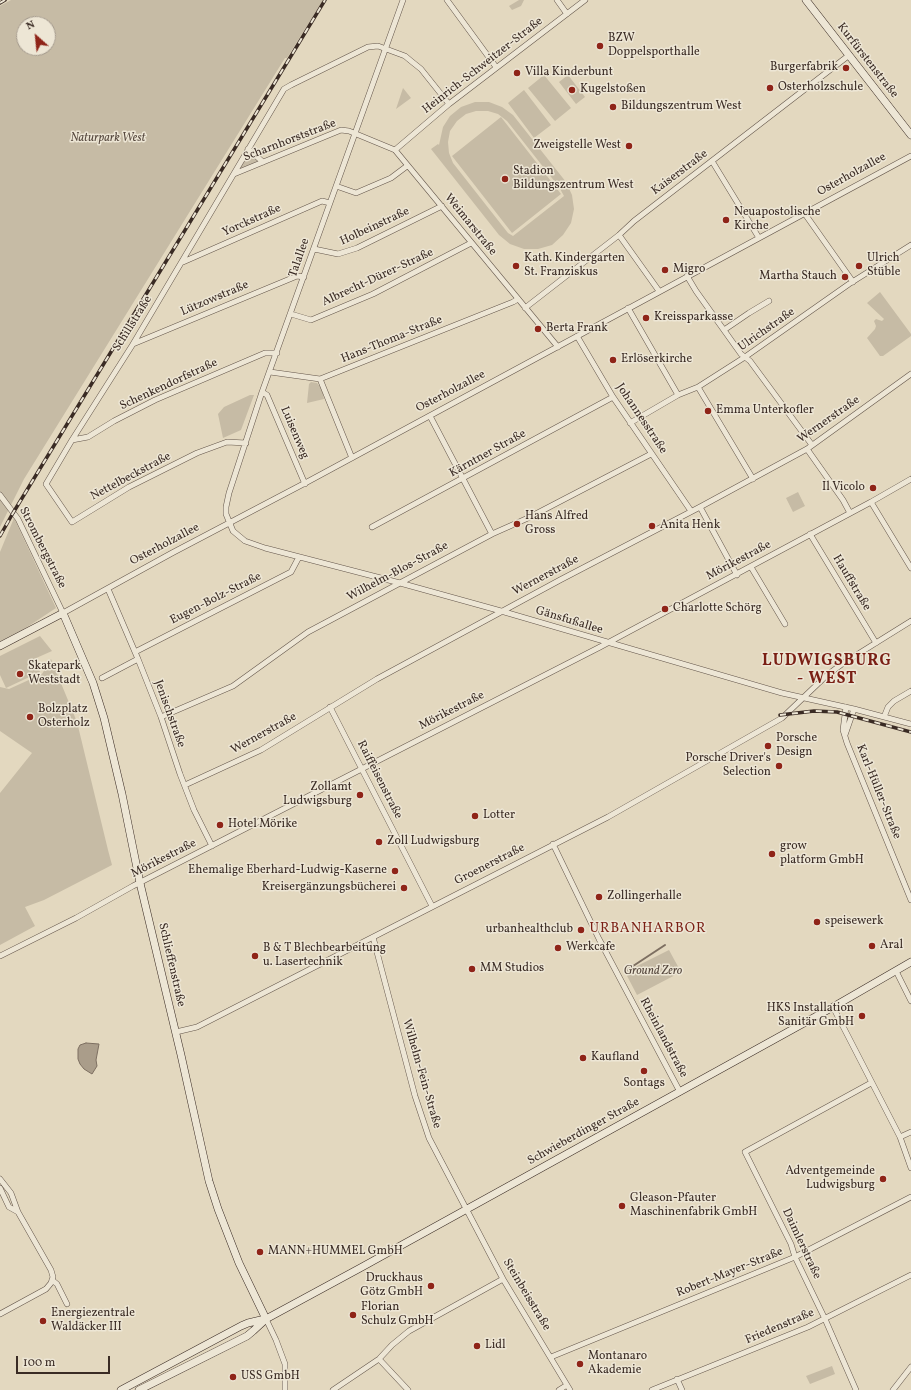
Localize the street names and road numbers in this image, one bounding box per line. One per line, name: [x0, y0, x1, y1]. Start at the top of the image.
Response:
street label: Heinrich-Schweitzer-Straße: [420, 14, 546, 118]
street label: Kurfürstenstraße: [833, 21, 901, 101]
street label: Scharnhorststraße: [242, 117, 338, 165]
street label: Kaiserstraße: [649, 147, 711, 199]
street label: Osterholzallee: [815, 150, 889, 200]
street label: Weimarstraße: [441, 191, 499, 259]
street label: Yorckstraße: [220, 202, 284, 240]
street label: Holbeinstraße: [338, 205, 412, 249]
street label: Talallee: [287, 237, 313, 279]
street label: Albrecht-Dürer-Straße: [320, 246, 436, 310]
street label: Lützowstraße: [179, 278, 251, 320]
street label: Schillstraße: [110, 294, 156, 354]
street label: Ulrichstraße: [736, 305, 798, 355]
street label: Hans-Thoma-Straße: [339, 313, 445, 367]
street label: Schenkendorfstraße: [118, 356, 220, 414]
street label: Osterholzallee: [414, 368, 488, 416]
street label: Johannesstraße: [612, 381, 670, 457]
street label: Wernerstraße: [795, 393, 863, 447]
street label: Luisenweg: [277, 405, 311, 461]
street label: Kärntner Straße: [447, 427, 529, 481]
street label: Nettelbeckstraße: [88, 450, 174, 504]
street label: Strombergstraße: [15, 505, 69, 591]
street label: Osterholzallee: [128, 521, 202, 569]
street label: Mörikestraße: [704, 538, 774, 584]
street label: Wilhelm-Blos-Straße: [345, 539, 451, 605]
street label: Hauffstraße: [829, 552, 873, 614]
street label: Wernerstraße: [510, 553, 582, 599]
street label: Eugen-Bolz-Straße: [168, 570, 264, 628]
street label: Gänsfußallee: [534, 604, 604, 638]
street label: Jenischstraße: [150, 678, 188, 750]
street label: Mörikestraße: [417, 688, 487, 734]
street label: Wernerstraße: [229, 710, 299, 758]
street label: Raiffeisenstraße: [353, 738, 405, 822]
street label: Karl-Hüller-Straße: [852, 743, 904, 841]
street label: Mörikestraße: [129, 836, 199, 882]
street label: Groenerstraße: [452, 841, 528, 889]
street label: Schlieffenstraße: [154, 922, 188, 1008]
street label: Rheinlandstraße: [636, 996, 690, 1080]
street label: Wilhelm-Fein-Straße: [399, 1018, 443, 1130]
street label: Schwieberdinger Straße: [526, 1095, 642, 1169]
street label: Daimlerstraße: [778, 1206, 824, 1282]
street label: Robert-Mayer-Straße: [675, 1245, 785, 1301]
street label: Steinbeisstraße: [499, 1256, 553, 1334]
street label: Friedenstraße: [743, 1306, 817, 1348]

